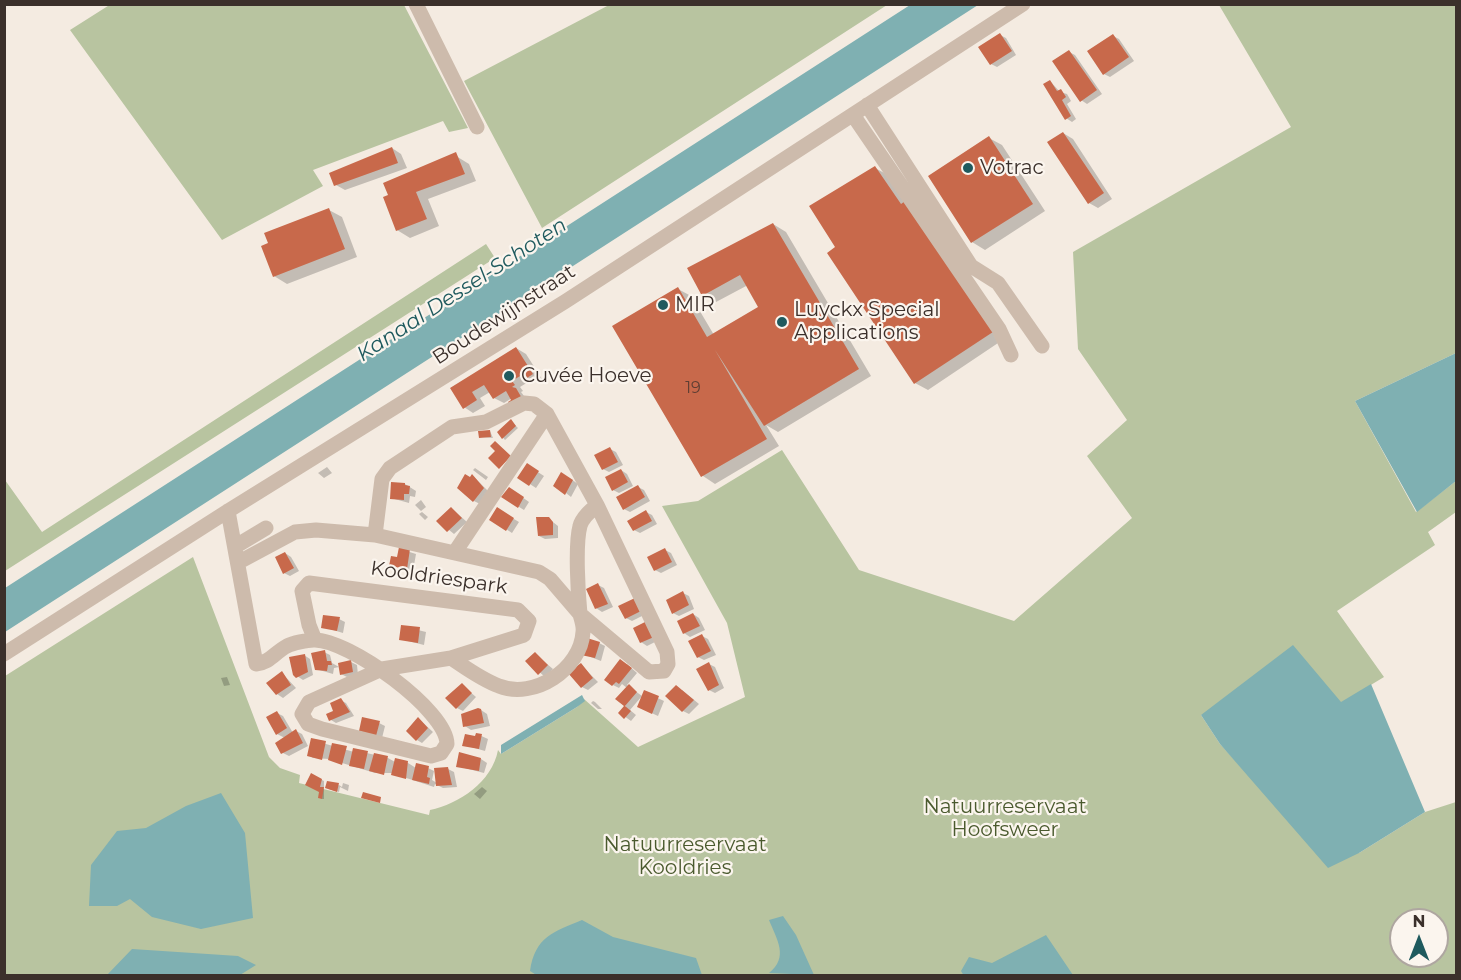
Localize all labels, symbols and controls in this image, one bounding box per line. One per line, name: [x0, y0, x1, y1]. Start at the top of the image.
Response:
place label: Votrac: [980, 156, 1044, 180]
marker: Votrac: [961, 161, 975, 175]
water label: Kanaal Dessel-Schoten: [352, 213, 572, 367]
street label: Boudewijnstraat: [428, 260, 580, 370]
place label: MIR: [675, 293, 715, 317]
marker: MIR: [656, 298, 670, 312]
place label: Luyckx Special Applications: [794, 298, 940, 345]
marker: Luyckx Special Applications: [775, 315, 789, 329]
place label: Cuvée Hoeve: [521, 364, 652, 388]
marker: Cuvée Hoeve: [502, 369, 516, 383]
house number: 19: [685, 378, 701, 398]
street label: Kooldriespark: [369, 557, 509, 599]
park label: Natuurreservaat Hoofsweer: [923, 795, 1087, 842]
park label: Natuurreservaat Kooldries: [603, 833, 767, 880]
north arrow: [1389, 908, 1449, 968]
text: N: [1413, 912, 1425, 931]

